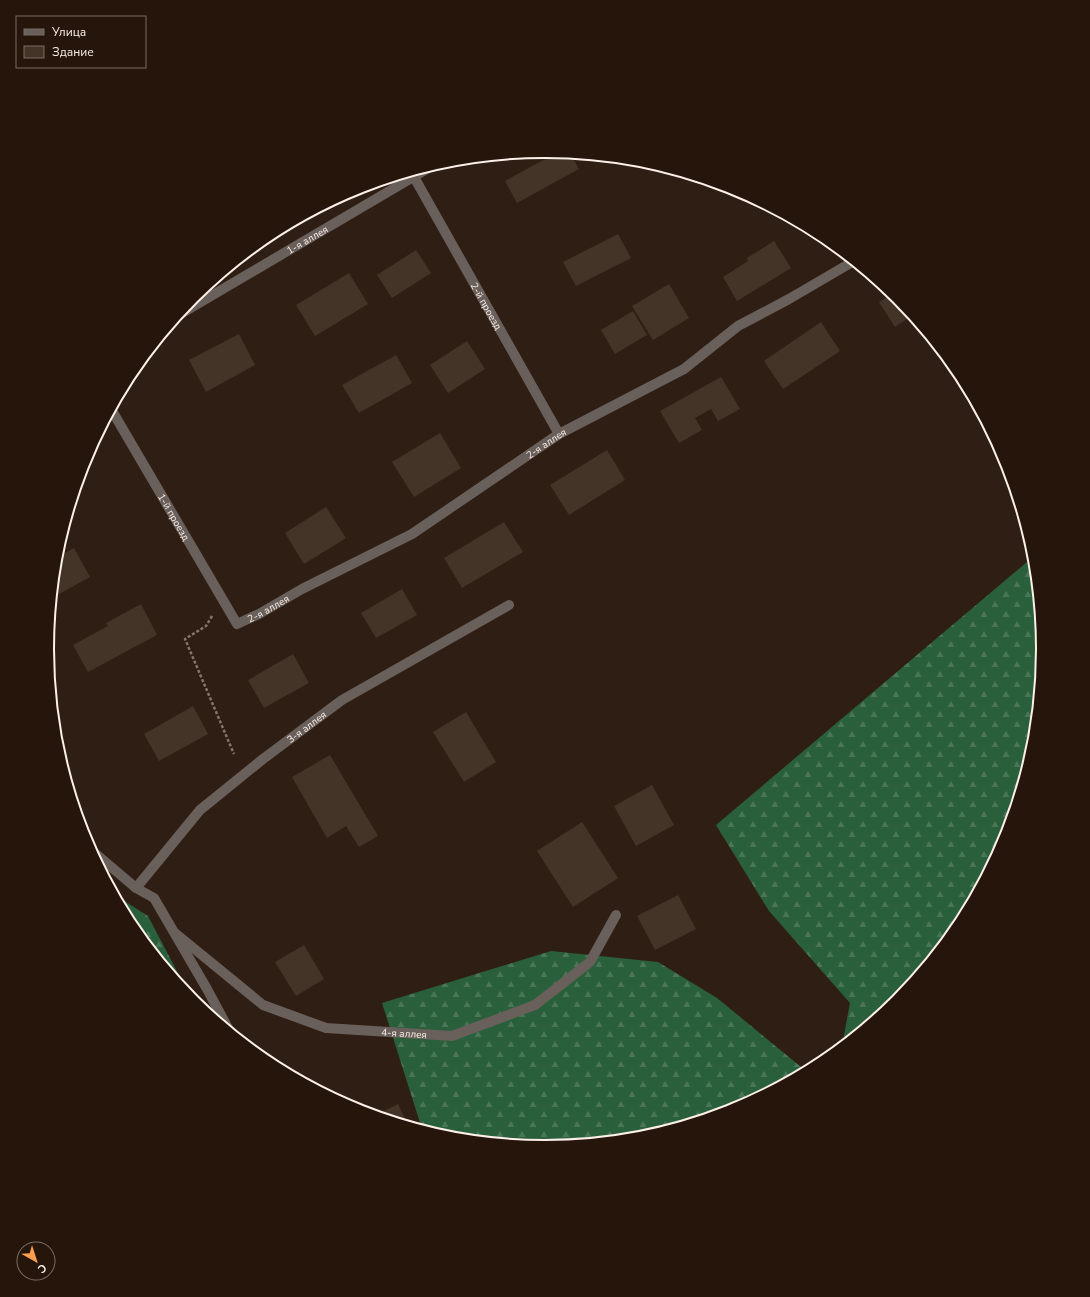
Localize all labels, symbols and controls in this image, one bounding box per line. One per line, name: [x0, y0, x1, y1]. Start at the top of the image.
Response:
legend: [16, 16, 146, 68]
text: Улица: [51, 24, 86, 40]
text: Здание: [52, 44, 94, 60]
street label: 1-я аллея: [284, 223, 331, 258]
street label: 2-й проезд: [467, 280, 505, 333]
street label: 2-я аллея: [524, 425, 569, 462]
street label: 1-й проезд: [154, 491, 193, 544]
street label: 2-я аллея: [245, 592, 292, 626]
street label: 3-я аллея: [284, 708, 329, 747]
street label: 4-я аллея: [381, 1026, 427, 1042]
north arrow: [16, 1241, 56, 1281]
text: С: [34, 1260, 50, 1277]

